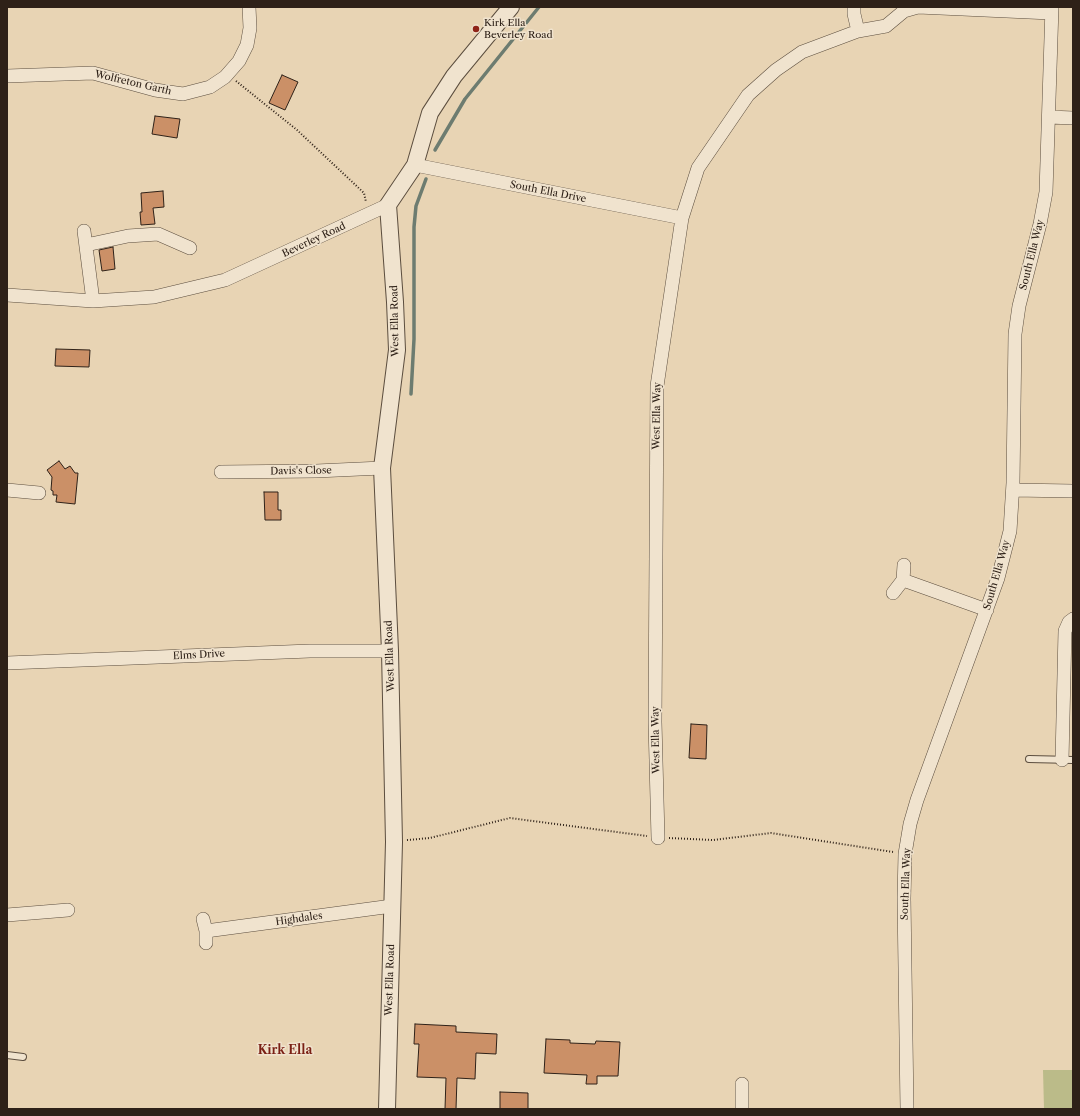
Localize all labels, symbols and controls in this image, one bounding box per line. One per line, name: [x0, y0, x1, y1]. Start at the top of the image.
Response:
place label: Kirk Ella Beverley Road: [484, 17, 553, 40]
marker: Kirk Ella Beverley Road: [471, 24, 481, 34]
street label: Wolfreton Garth: [93, 68, 173, 98]
street label: South Ella Drive: [509, 179, 587, 205]
street label: South Ella Way: [1017, 219, 1047, 291]
street label: Beverley Road: [280, 220, 348, 260]
street label: West Ella Road: [388, 285, 402, 357]
street label: West Ella Way: [650, 382, 664, 450]
street label: Davis's Close: [270, 464, 332, 478]
street label: South Ella Way: [981, 539, 1013, 611]
street label: West Ella Road: [383, 620, 397, 692]
street label: Elms Drive: [173, 648, 225, 662]
street label: West Ella Way: [649, 706, 663, 774]
street label: South Ella Way: [899, 848, 913, 920]
street label: Highdales: [275, 910, 323, 928]
street label: West Ella Road: [383, 944, 397, 1016]
district label: Kirk Ella: [258, 1044, 312, 1058]

